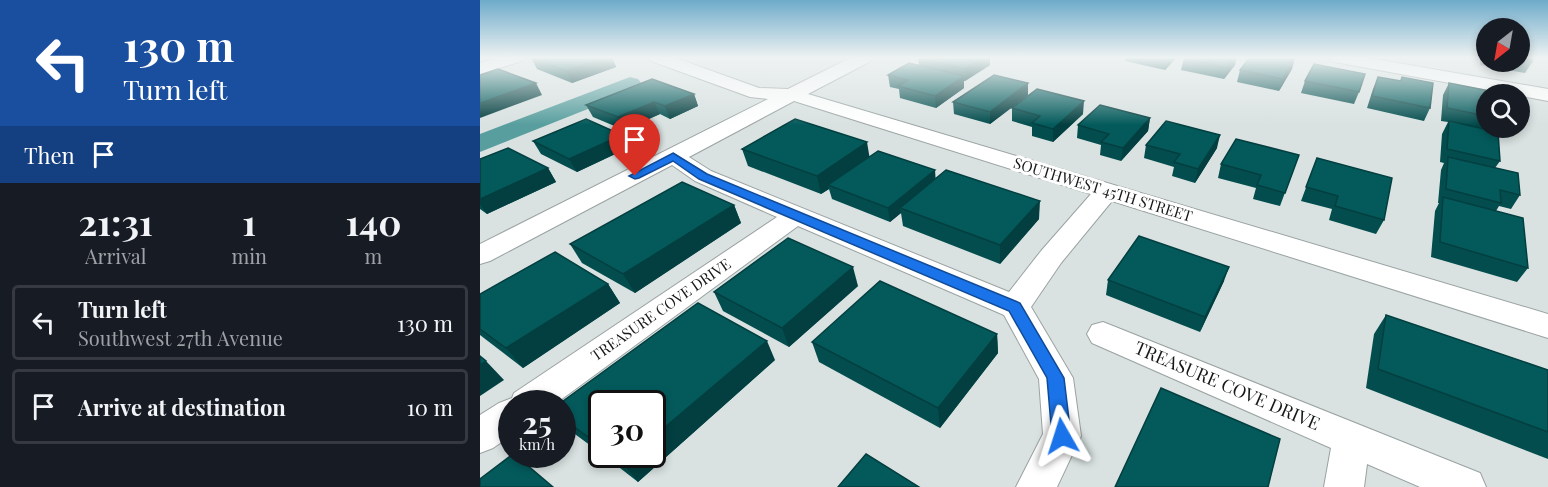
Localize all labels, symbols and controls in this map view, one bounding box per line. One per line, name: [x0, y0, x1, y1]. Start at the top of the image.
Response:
text: 130 m: [123, 17, 234, 73]
north arrow: [1476, 18, 1530, 72]
map controls: [1476, 18, 1530, 138]
icon: left: [24, 24, 102, 102]
text: Turn left: [123, 71, 227, 107]
button: search: [1476, 84, 1530, 138]
pin: [609, 114, 660, 176]
icon: arrive: [618, 123, 651, 156]
icon: arrive: [87, 138, 120, 171]
text: Then: [24, 140, 75, 170]
street label: SOUTHWEST 45TH STREET: [1011, 152, 1195, 226]
text: 21:31: [78, 197, 153, 245]
text: 1: [242, 197, 256, 245]
text: 140: [345, 197, 401, 245]
text: Arrival: [85, 242, 147, 269]
text: min: [231, 242, 267, 269]
text: m: [365, 242, 382, 269]
street label: TREASURE COVE DRIVE: [587, 253, 734, 365]
text: Turn left: [78, 294, 167, 324]
icon: left: [27, 306, 60, 339]
text: 130 m: [397, 308, 453, 338]
text: Southwest 27th Avenue: [78, 324, 283, 351]
street label: TREASURE COVE DRIVE: [1131, 335, 1324, 435]
icon: arrive: [27, 390, 60, 423]
speed limit sign: 30: [588, 390, 666, 468]
text: Arrive at destination: [78, 392, 286, 422]
text: 10 m: [407, 392, 453, 422]
text: 25: [522, 402, 552, 442]
position arrow: [1030, 404, 1094, 468]
text: km/h: [519, 434, 555, 454]

